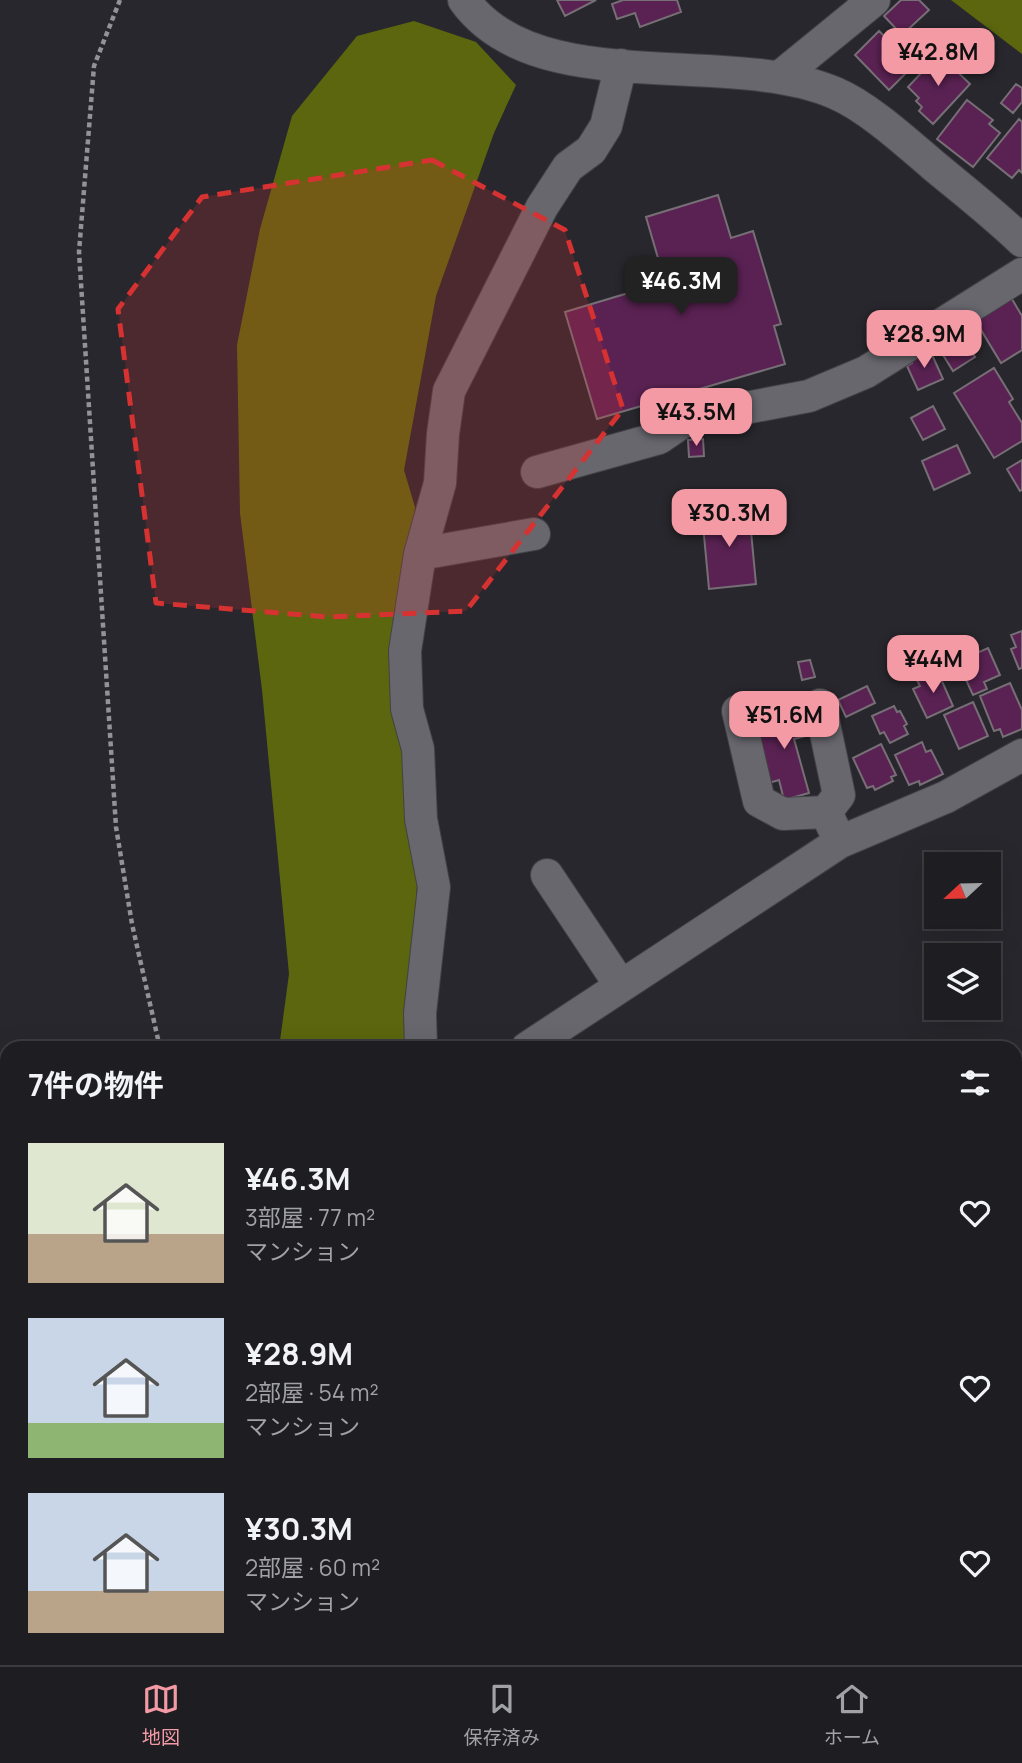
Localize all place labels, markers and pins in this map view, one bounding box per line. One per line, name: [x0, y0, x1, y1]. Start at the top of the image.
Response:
pin: ¥42.8M: [881, 28, 995, 88]
pin: ¥46.3M: [624, 258, 738, 317]
pin: ¥28.9M: [867, 310, 981, 370]
pin: ¥43.5M: [639, 388, 753, 448]
pin: ¥30.3M: [672, 490, 786, 549]
pin: ¥44M: [892, 636, 974, 695]
pin: ¥51.6M: [727, 692, 841, 751]

